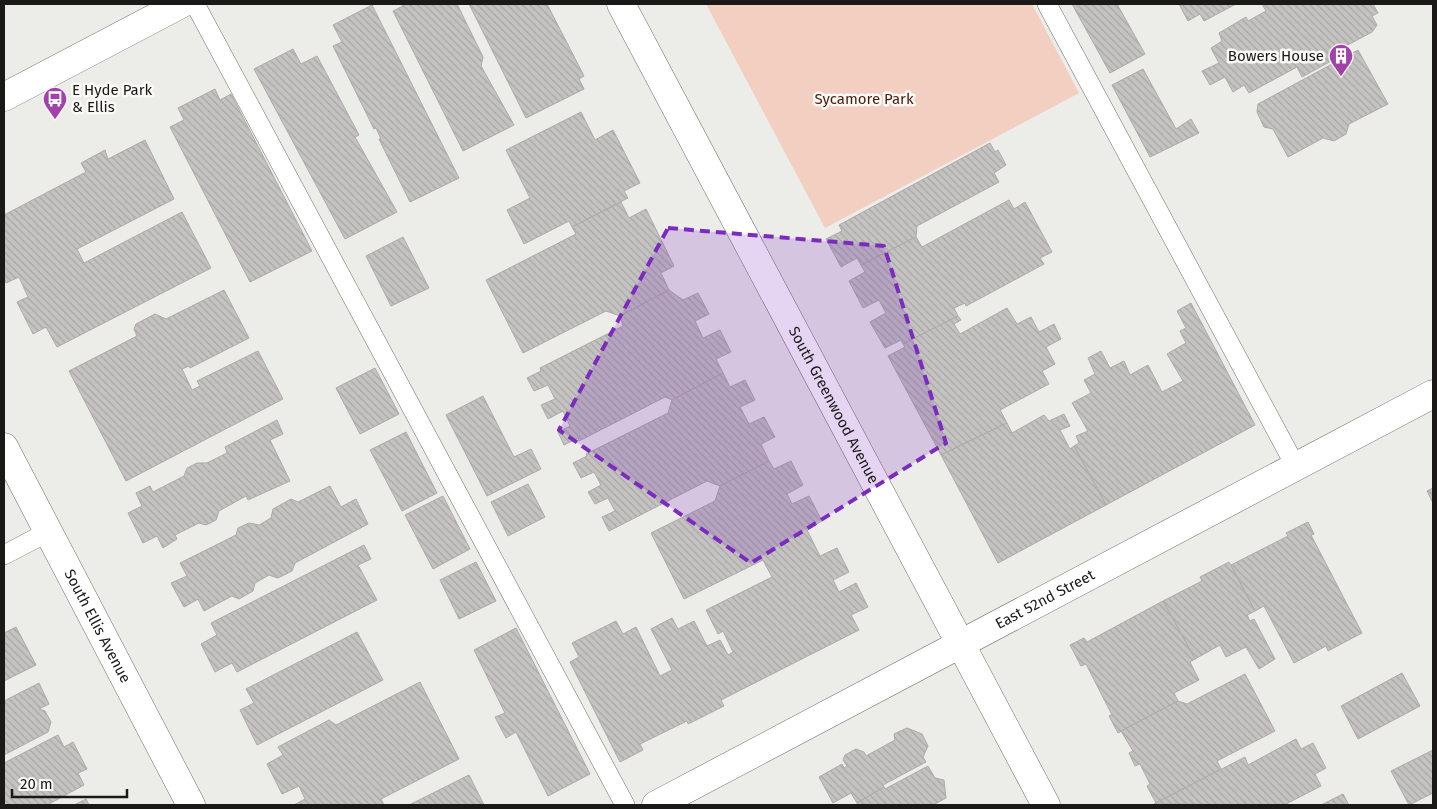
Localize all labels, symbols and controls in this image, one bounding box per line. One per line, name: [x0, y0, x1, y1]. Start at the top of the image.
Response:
building icon: Bowers House: [1328, 43, 1354, 77]
place label: Bowers House: [1228, 47, 1324, 65]
place label: E Hyde Park & Ellis: [72, 81, 152, 116]
bus stop icon: E Hyde Park & Ellis: [42, 86, 68, 120]
park label: Sycamore Park: [814, 90, 914, 108]
street label: South Greenwood Avenue: [785, 324, 883, 487]
street label: East 52nd Street: [992, 565, 1098, 633]
street label: South Ellis Avenue: [60, 566, 135, 686]
scale bar: [12, 766, 128, 798]
text: 20 m: [20, 775, 53, 793]

